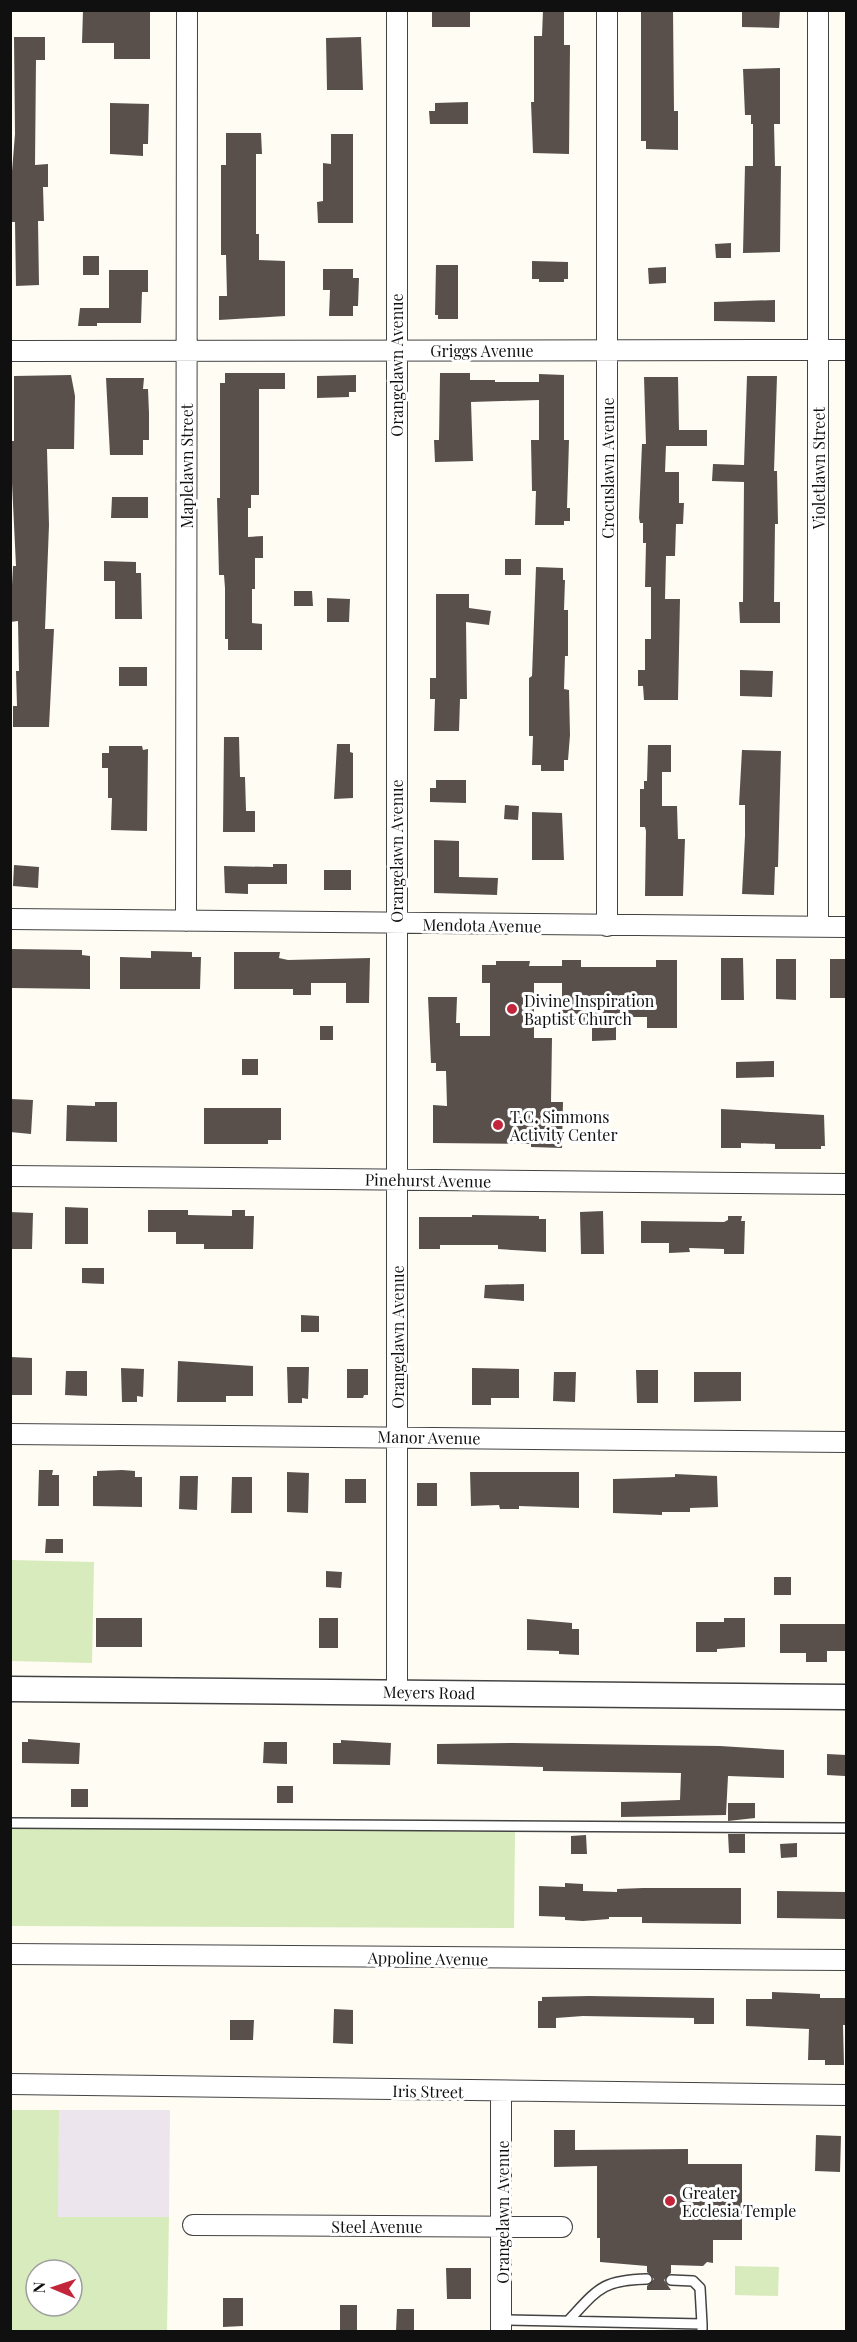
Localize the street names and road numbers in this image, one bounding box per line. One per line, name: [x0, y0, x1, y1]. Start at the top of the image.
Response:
street label: Orangelawn Avenue: [386, 293, 407, 437]
street label: Griggs Avenue: [430, 340, 534, 361]
street label: Crocuslawn Avenue: [597, 397, 618, 539]
street label: Maplelawn Street: [176, 403, 197, 528]
street label: Violetlawn Street: [808, 406, 829, 530]
street label: Orangelawn Avenue: [386, 779, 407, 923]
street label: Mendota Avenue: [422, 913, 542, 937]
street label: Pinehurst Avenue: [365, 1168, 491, 1192]
street label: Orangelawn Avenue: [387, 1265, 408, 1409]
street label: Manor Avenue: [377, 1426, 481, 1448]
street label: Meyers Road: [383, 1681, 475, 1703]
street label: Appoline Avenue: [367, 1946, 488, 1970]
street label: Iris Street: [392, 2080, 464, 2102]
street label: Orangelawn Avenue: [492, 2140, 513, 2284]
street label: Steel Avenue: [331, 2216, 423, 2237]

